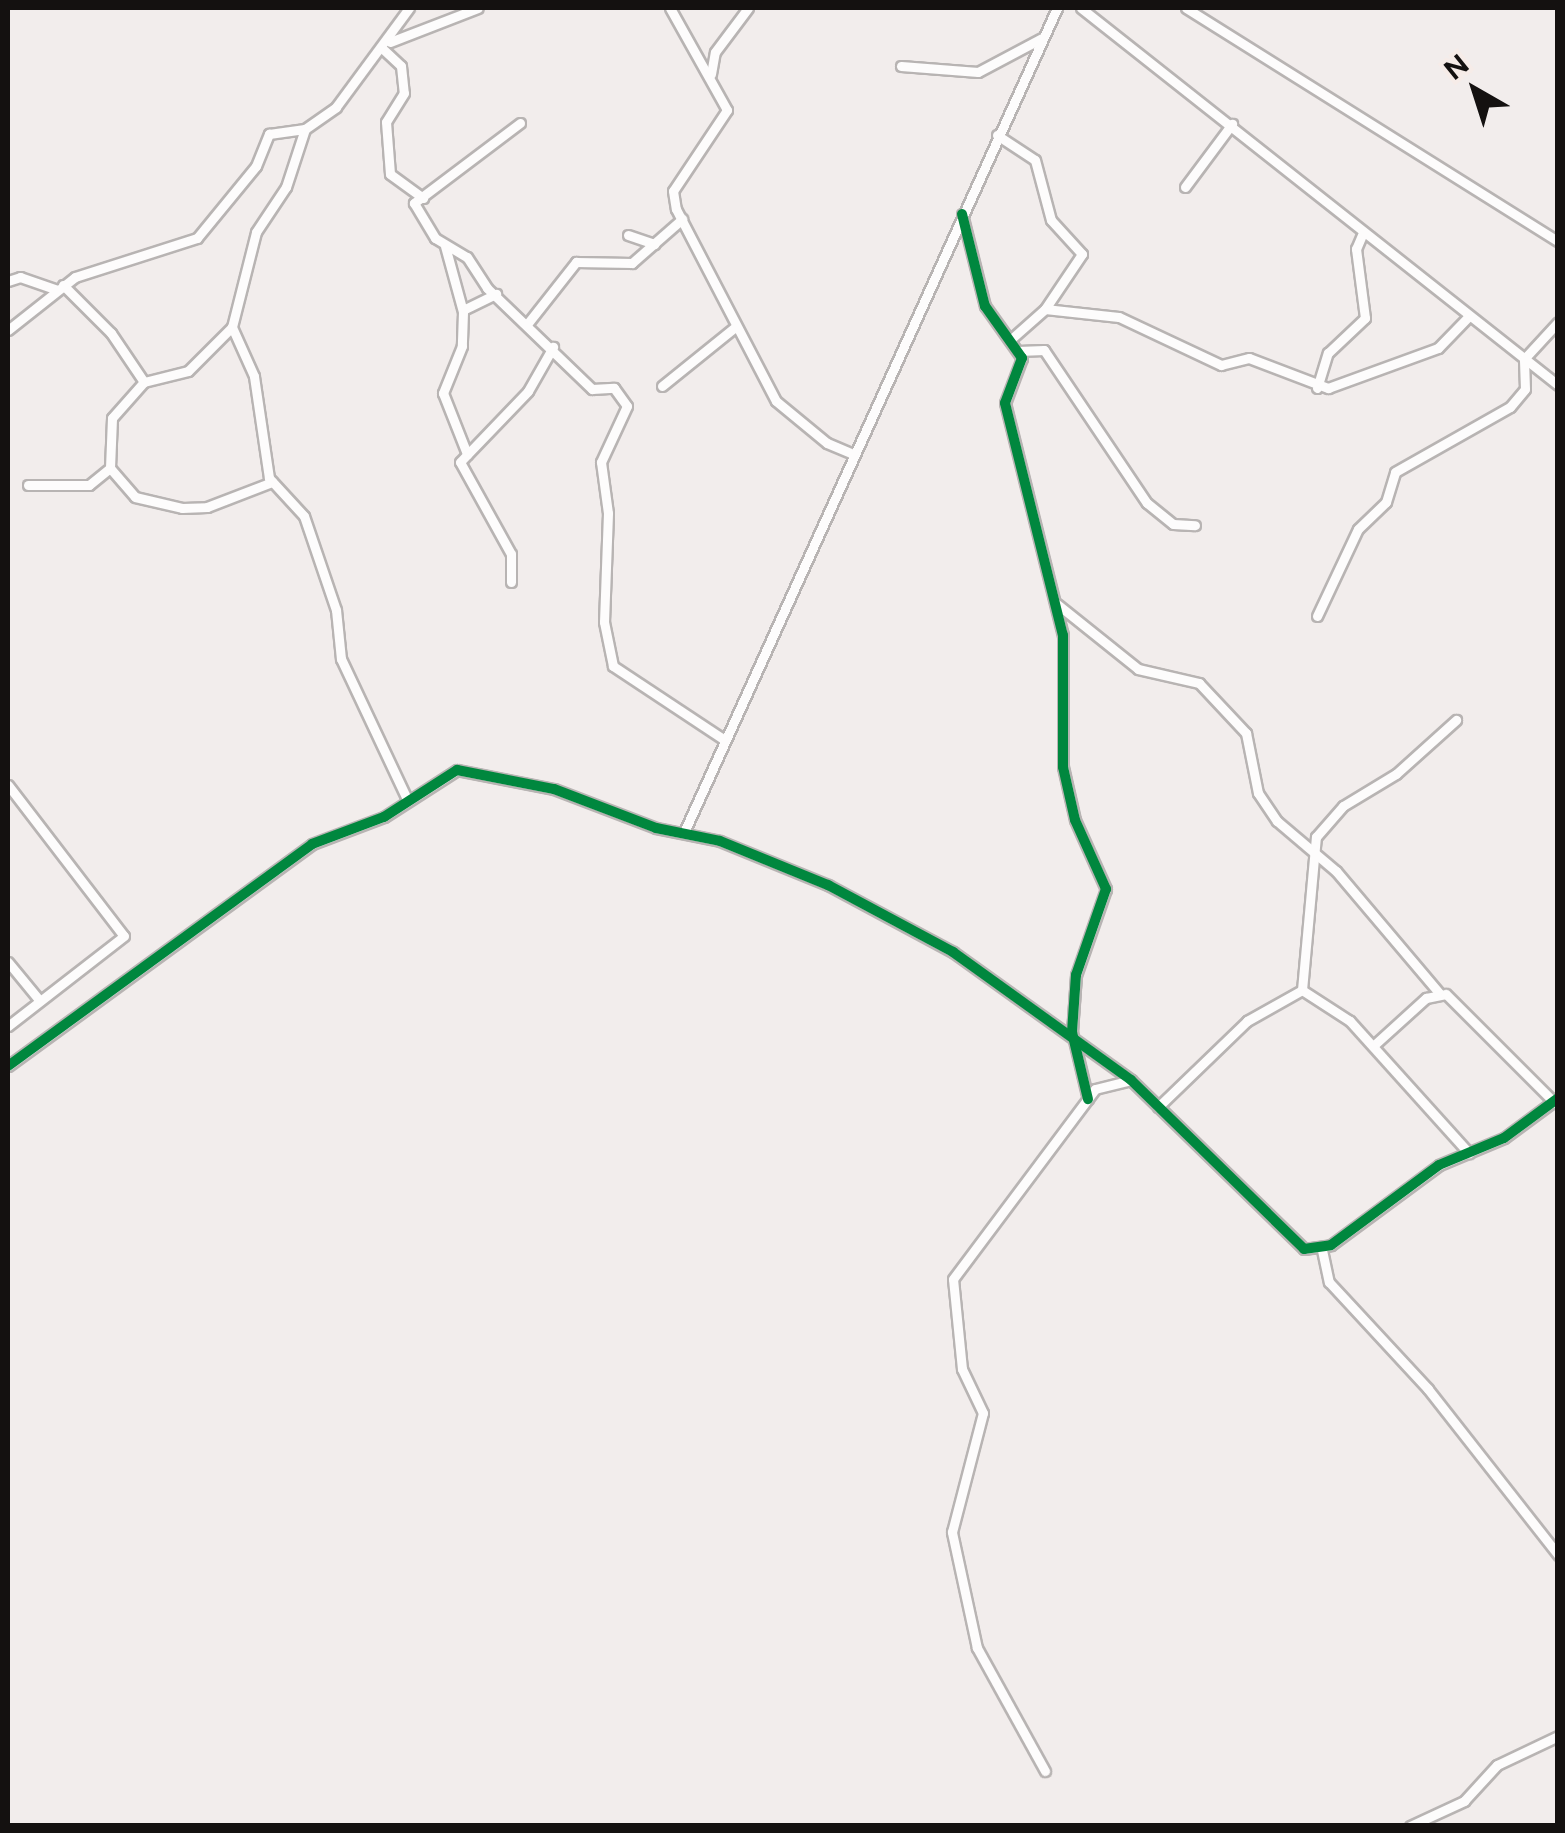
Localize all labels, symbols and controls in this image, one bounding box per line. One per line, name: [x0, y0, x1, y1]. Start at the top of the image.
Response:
north arrow: [1425, 40, 1525, 140]
text: N: [1437, 47, 1475, 87]

